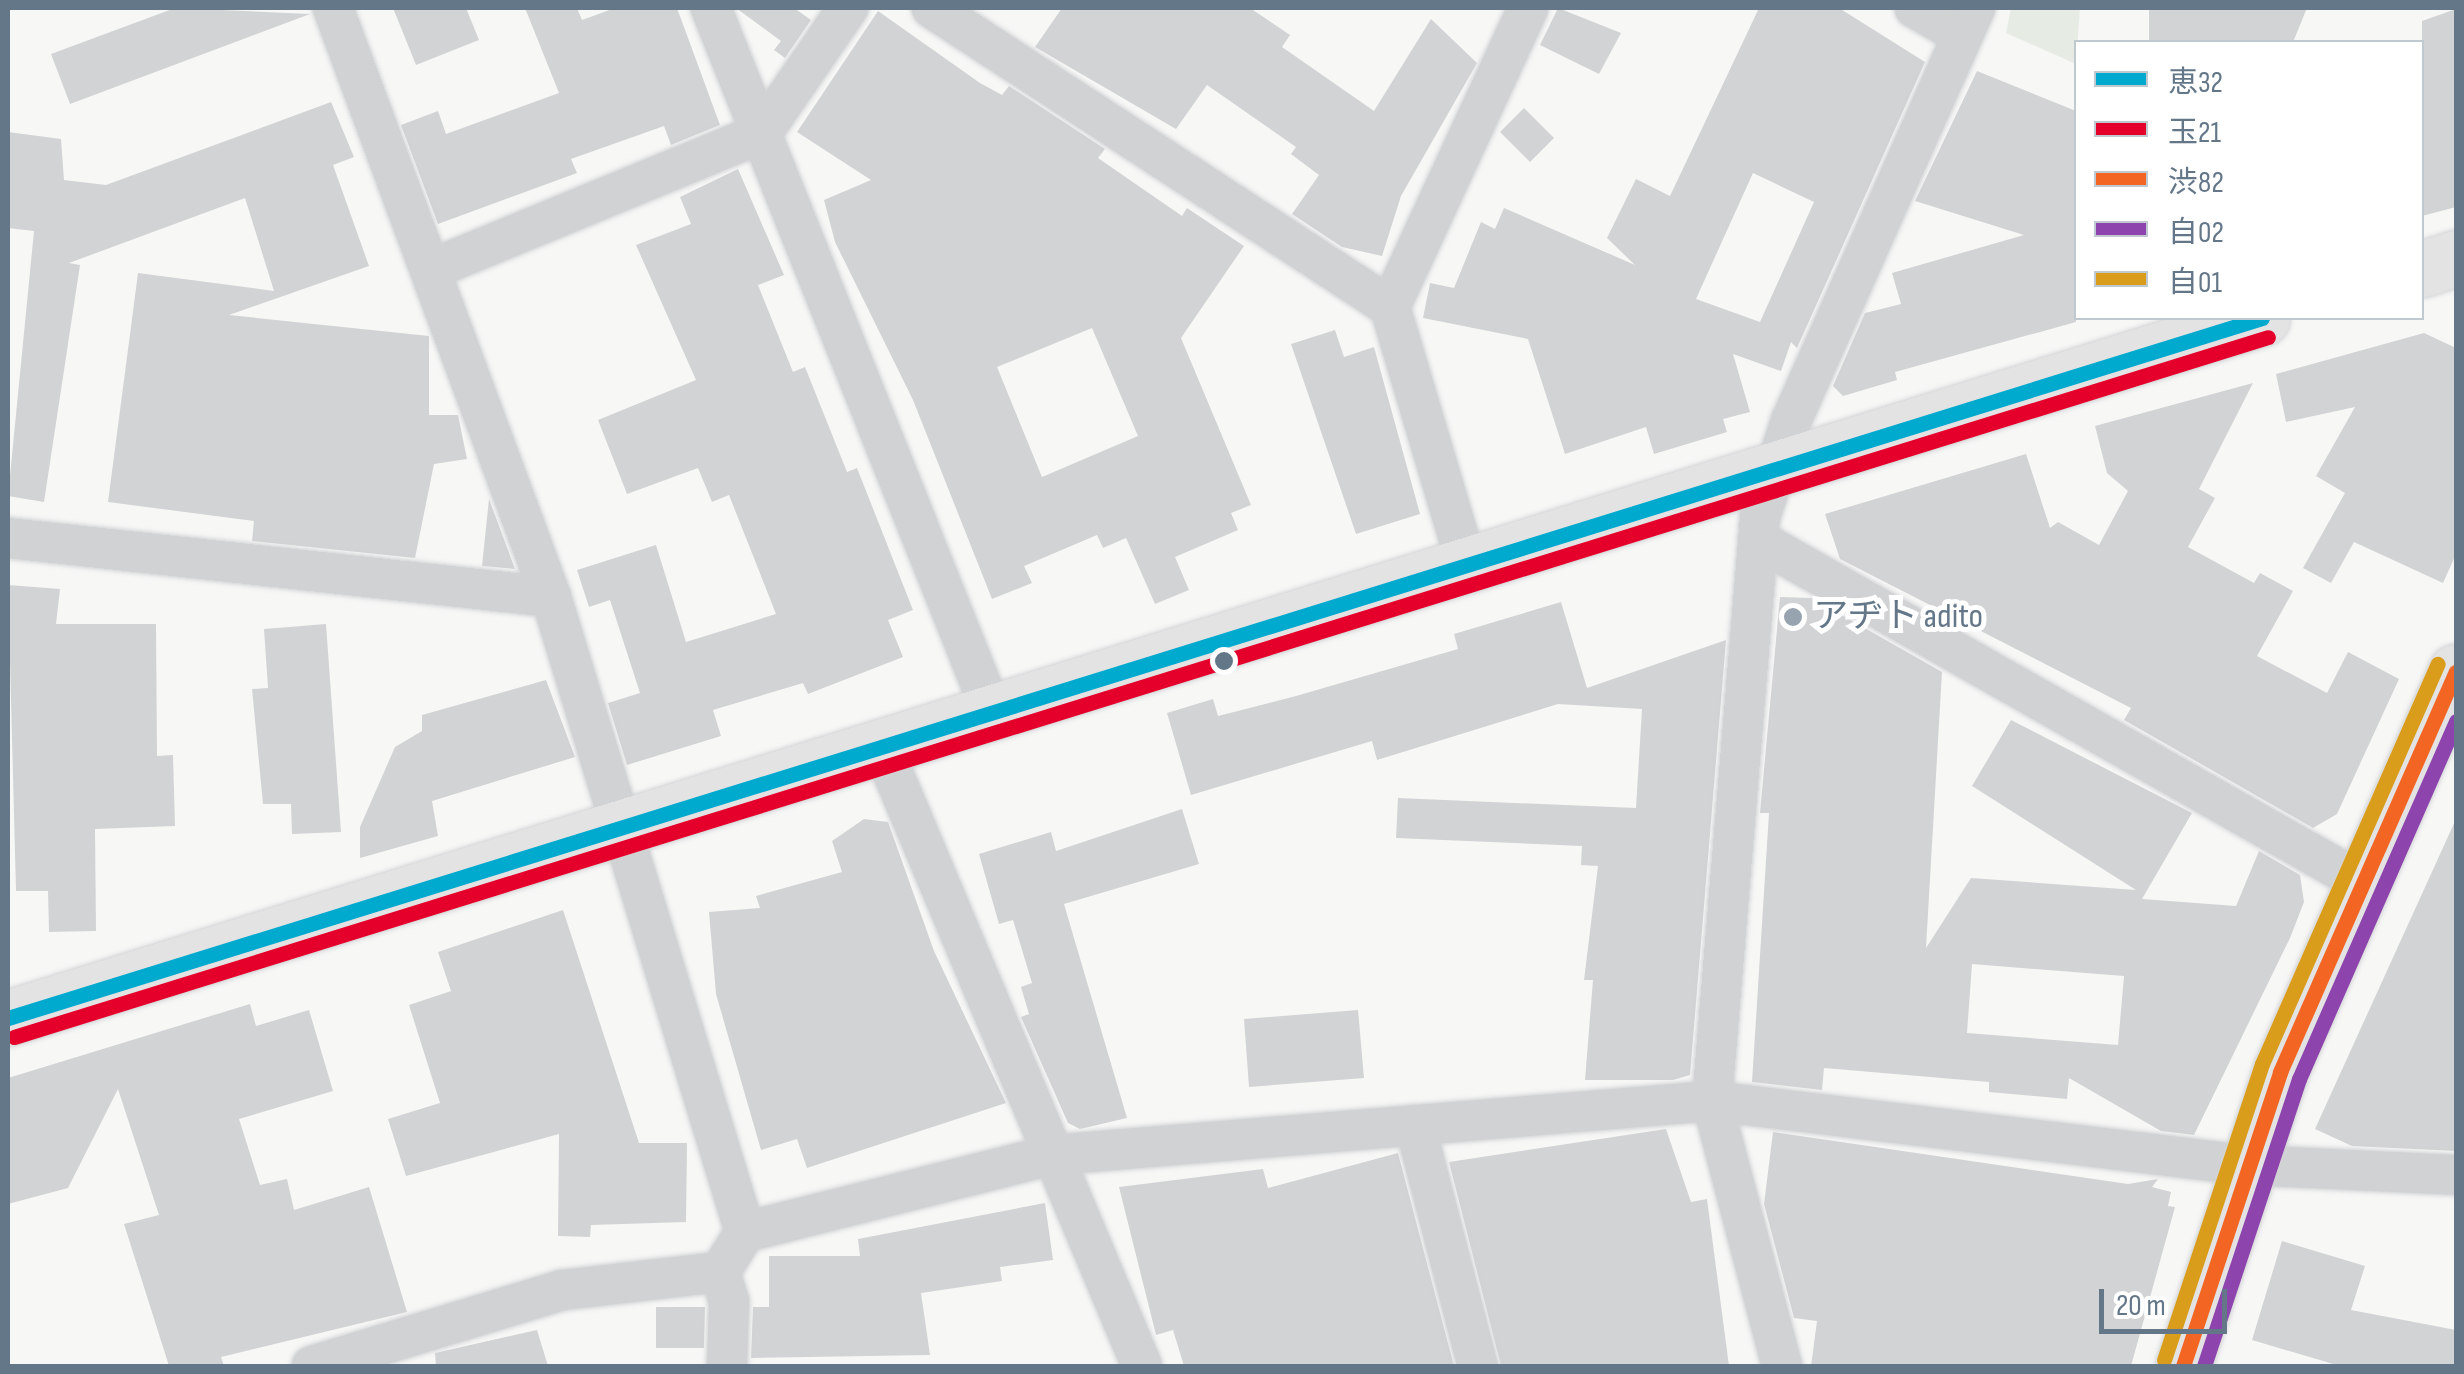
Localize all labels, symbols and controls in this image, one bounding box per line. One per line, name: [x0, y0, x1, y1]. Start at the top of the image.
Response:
legend: [2074, 40, 2424, 320]
text: 恵32: [2168, 65, 2223, 101]
text: 玉21: [2168, 115, 2221, 151]
text: 渋82: [2168, 165, 2224, 201]
text: 自02: [2168, 215, 2224, 251]
text: 自01: [2168, 265, 2222, 301]
place label: アヂト adito: [1813, 596, 1983, 638]
marker: アヂト adito: [1782, 606, 1804, 628]
unlabelled marker: [1214, 651, 1234, 671]
scale bar: [2104, 1269, 2232, 1331]
text: 20 m: [2116, 1288, 2166, 1324]

